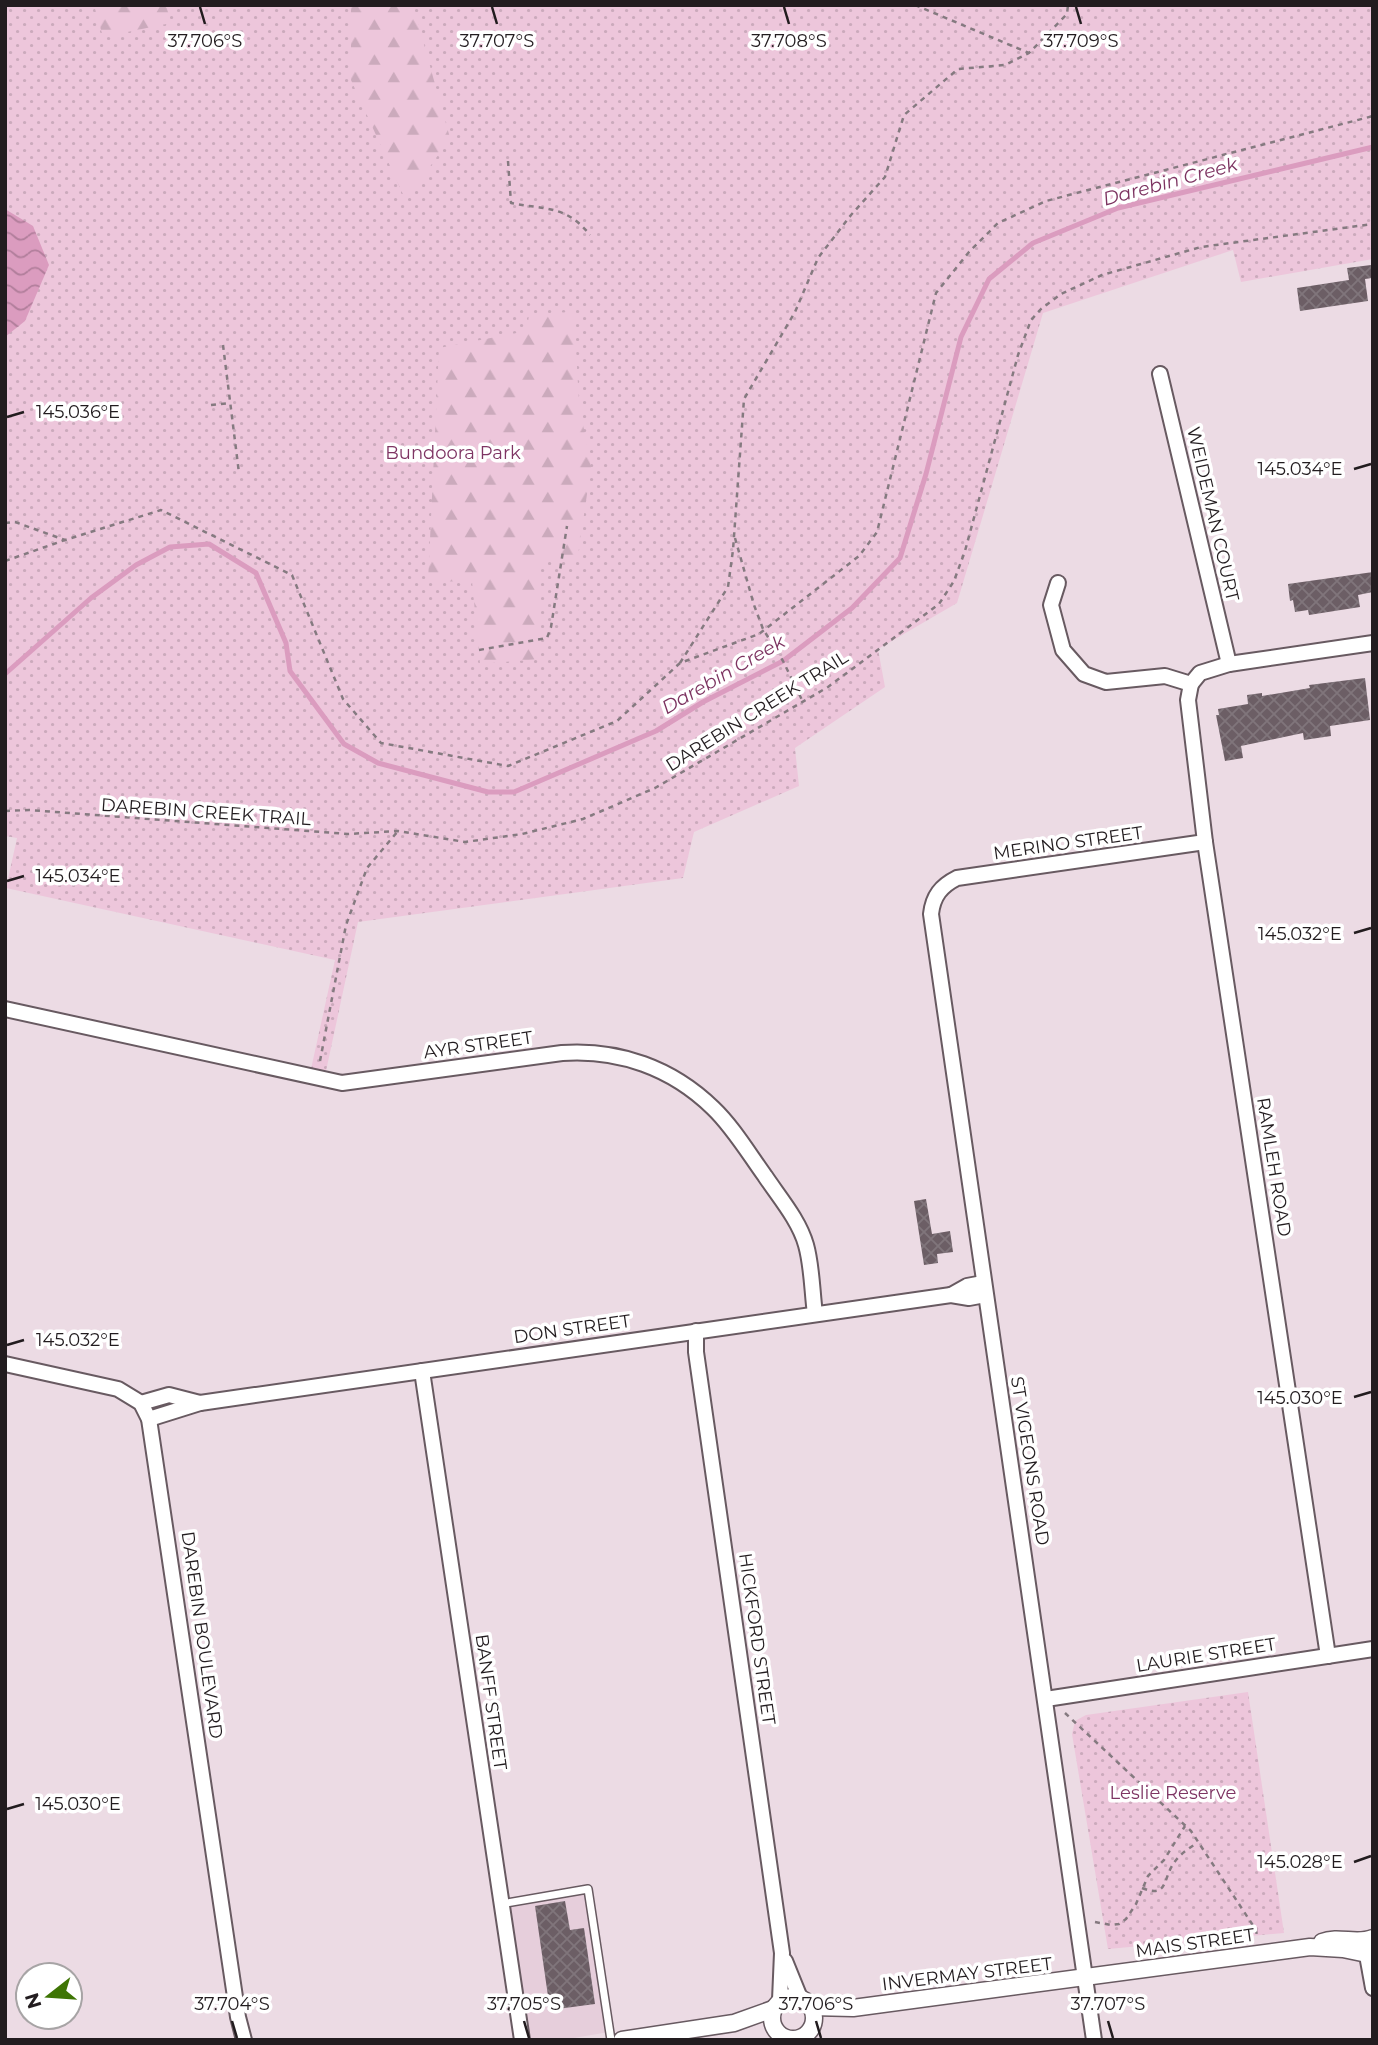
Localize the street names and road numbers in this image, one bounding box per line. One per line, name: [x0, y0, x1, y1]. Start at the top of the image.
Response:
street label: WEIDEMAN COURT: [1182, 425, 1244, 604]
street label: DAREBIN CREEK TRAIL: [662, 646, 852, 776]
street label: DAREBIN CREEK TRAIL: [100, 794, 312, 830]
street label: MERINO STREET: [992, 822, 1145, 864]
street label: AYR STREET: [422, 1026, 534, 1064]
street label: RAMLEH ROAD: [1252, 1096, 1296, 1238]
street label: DON STREET: [512, 1310, 633, 1348]
street label: ST VIGEONS ROAD: [1006, 1375, 1054, 1547]
street label: DAREBIN BOULEVARD: [177, 1530, 227, 1740]
street label: HICKFORD STREET: [734, 1552, 780, 1727]
street label: BANFF STREET: [471, 1633, 512, 1772]
street label: LAURIE STREET: [1134, 1633, 1278, 1677]
street label: MAIS STREET: [1134, 1924, 1257, 1962]
street label: INVERMAY STREET: [881, 1953, 1054, 1995]

